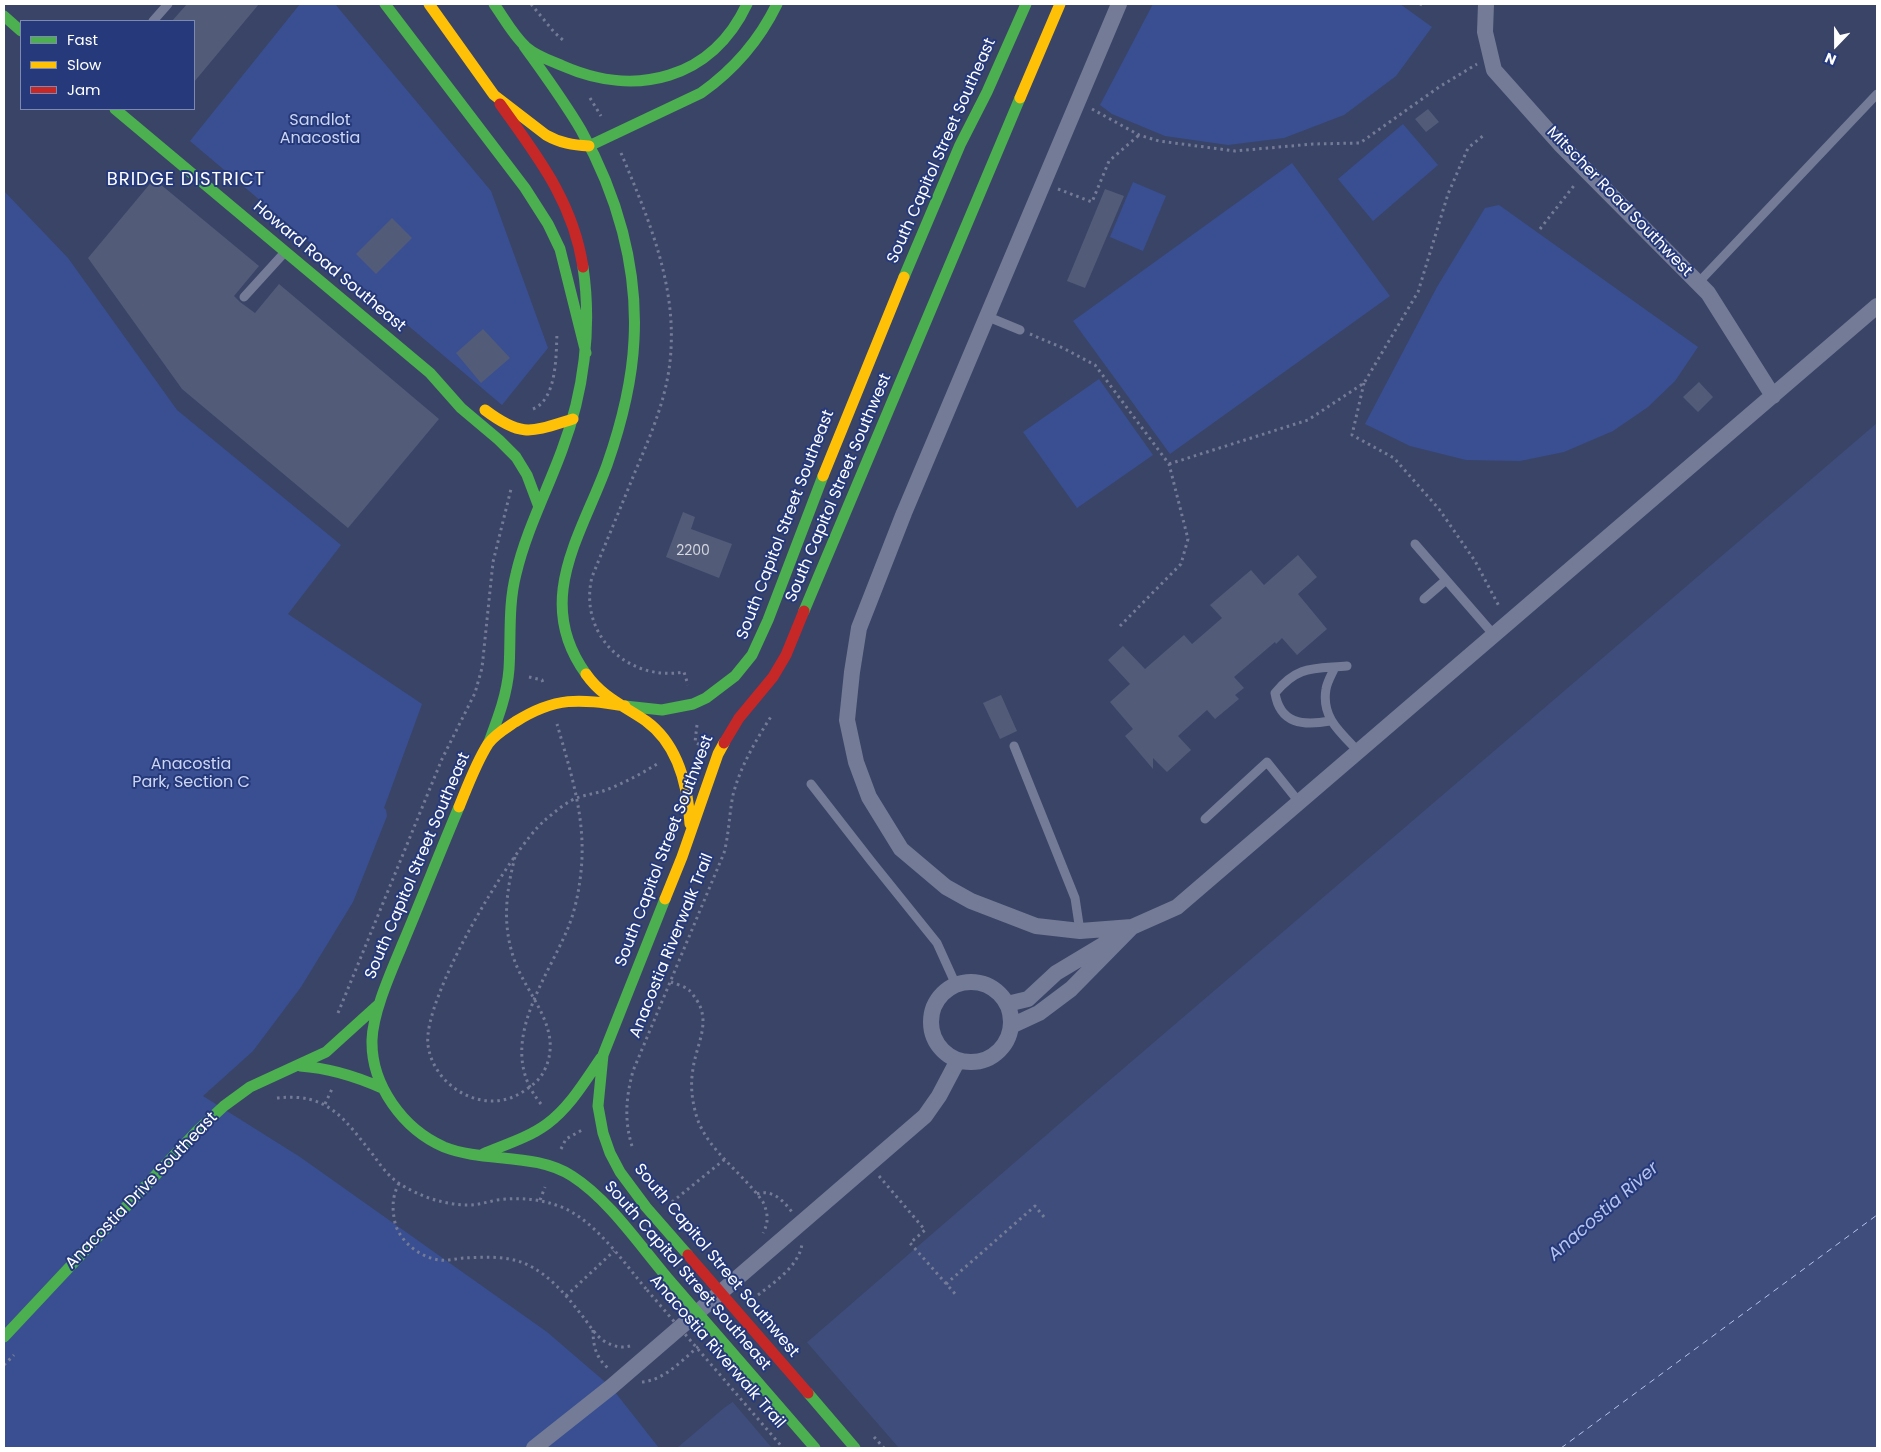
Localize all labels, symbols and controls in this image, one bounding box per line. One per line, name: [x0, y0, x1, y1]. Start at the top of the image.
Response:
legend: [20, 20, 195, 110]
north arrow: [1811, 20, 1861, 70]
text: Fast: [67, 29, 98, 50]
street label: South Capitol Street Southeast: [884, 35, 1000, 267]
text: N: [1822, 48, 1839, 70]
text: Slow: [67, 54, 101, 75]
text: Jam: [67, 79, 101, 100]
park label: Sandlot Anacostia: [280, 111, 360, 149]
street label: Mitscher Road Southwest: [1542, 123, 1696, 281]
district label: BRIDGE DISTRICT: [105, 169, 267, 191]
street label: Howard Road Southeast: [249, 198, 409, 336]
street label: South Capitol Street Southwest: [782, 371, 896, 605]
street label: South Capitol Street Southeast: [733, 407, 839, 643]
house number: 2200: [676, 543, 710, 559]
street label: South Capitol Street Southwest: [612, 732, 718, 970]
street label: South Capitol Street Southeast: [361, 750, 475, 982]
park label: Anacostia Park, Section C: [132, 755, 250, 793]
street label: Anacostia Riverwalk Trail: [626, 851, 718, 1041]
street label: Anacostia Drive Southeast: [62, 1109, 222, 1273]
water label: Anacostia River: [1544, 1158, 1664, 1266]
street label: South Capitol Street Southwest: [629, 1160, 803, 1362]
street label: South Capitol Street Southeast: [600, 1177, 774, 1375]
street label: Anacostia Riverwalk Trail: [645, 1271, 789, 1433]

